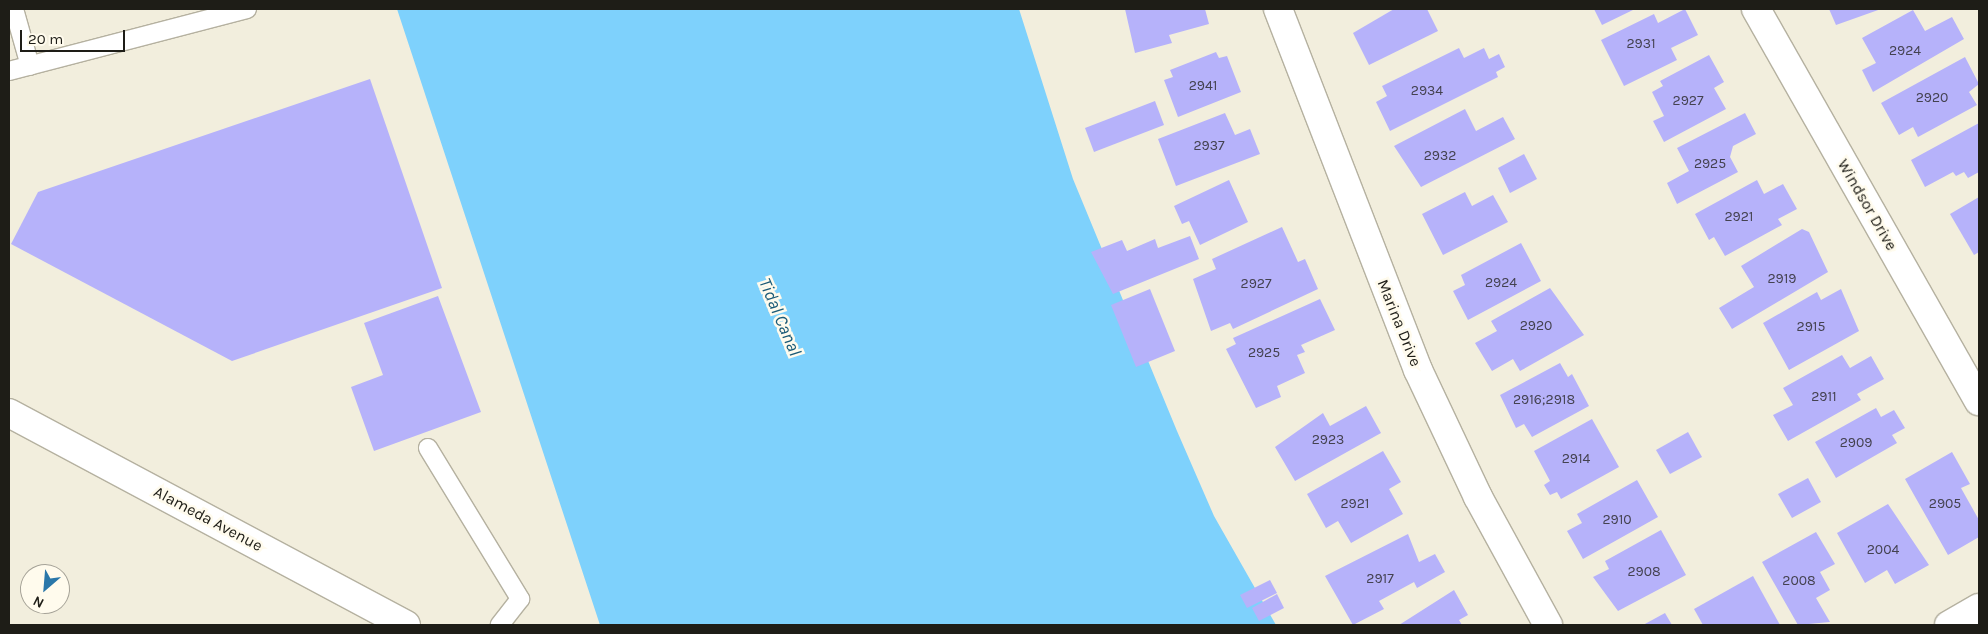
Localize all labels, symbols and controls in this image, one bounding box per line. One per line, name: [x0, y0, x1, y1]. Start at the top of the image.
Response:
scale bar: [22, 20, 128, 52]
text: 20 m: [28, 30, 63, 48]
house number: 2931: [1626, 36, 1656, 52]
house number: 2924: [1889, 43, 1921, 59]
house number: 2941: [1189, 78, 1217, 94]
house number: 2934: [1411, 83, 1443, 99]
house number: 2920: [1916, 90, 1948, 106]
house number: 2927: [1673, 93, 1703, 109]
house number: 2937: [1193, 138, 1225, 154]
house number: 2932: [1424, 148, 1456, 164]
house number: 2925: [1694, 156, 1726, 172]
street label: Windsor Drive: [1833, 156, 1901, 254]
house number: 2921: [1725, 209, 1753, 225]
house number: 2919: [1768, 271, 1796, 287]
water label: Tidal Canal: [754, 275, 806, 359]
house number: 2924: [1485, 275, 1517, 291]
house number: 2927: [1241, 276, 1271, 292]
street label: Marina Drive: [1373, 277, 1425, 369]
house number: 2920: [1520, 318, 1552, 334]
house number: 2915: [1797, 319, 1825, 335]
house number: 2925: [1248, 345, 1280, 361]
house number: 2911: [1811, 389, 1837, 405]
house number: 2916;2918: [1513, 392, 1575, 408]
house number: 2923: [1312, 432, 1344, 448]
house number: 2909: [1840, 435, 1872, 451]
house number: 2914: [1562, 451, 1590, 467]
street label: Alameda Avenue: [150, 482, 266, 556]
house number: 2921: [1341, 496, 1369, 512]
house number: 2905: [1929, 496, 1961, 512]
house number: 2910: [1602, 512, 1632, 528]
house number: 2004: [1867, 542, 1899, 558]
north arrow: [20, 564, 70, 614]
house number: 2908: [1627, 564, 1661, 580]
house number: 2917: [1366, 571, 1394, 587]
house number: 2008: [1782, 573, 1816, 589]
text: N: [30, 592, 47, 612]

